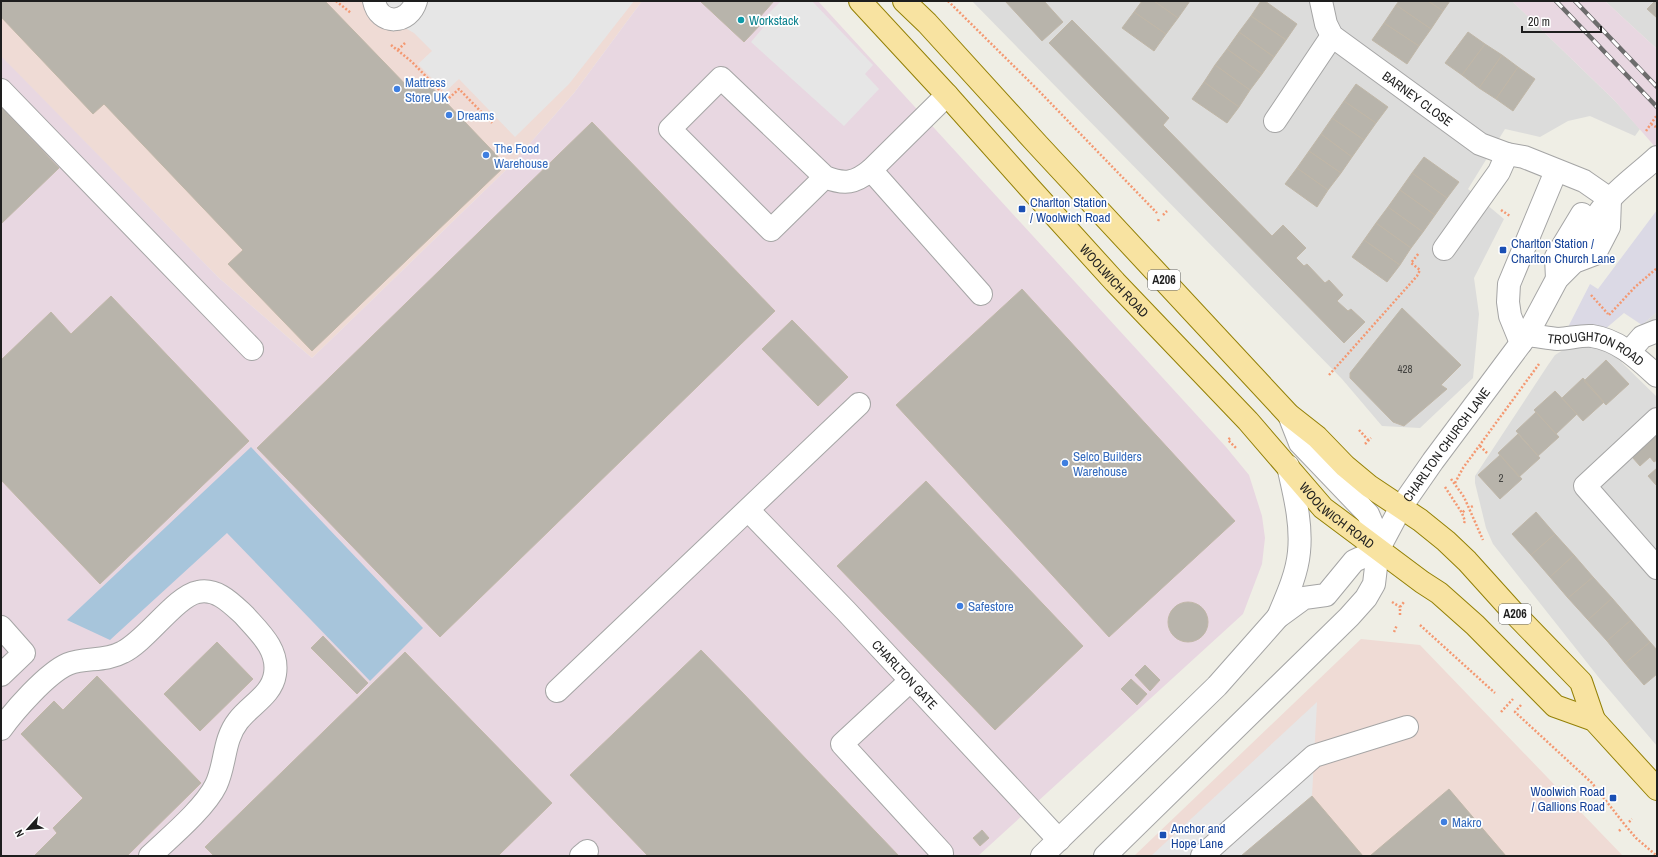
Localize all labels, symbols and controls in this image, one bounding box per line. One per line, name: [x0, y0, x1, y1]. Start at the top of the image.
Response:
scale bar: [1522, 8, 1601, 34]
place label: Workstack: [749, 12, 799, 29]
text: 20 m: [1528, 14, 1550, 30]
marker: Workstack: [736, 15, 746, 25]
street label: BARNEY CLOSE: [1379, 67, 1456, 130]
place label: Mattress Store UK: [405, 74, 448, 106]
marker: Mattress Store UK: [392, 84, 402, 94]
place label: Dreams: [457, 107, 494, 124]
marker: Dreams: [444, 110, 454, 120]
place label: The Food Warehouse: [494, 140, 548, 172]
marker: The Food Warehouse: [481, 150, 491, 160]
place label: Charlton Station / Woolwich Road: [1030, 194, 1110, 226]
marker: Charlton Station / Woolwich Road: [1017, 204, 1027, 214]
place label: Charlton Station / Charlton Church Lane: [1511, 235, 1615, 267]
street label: WOOLWICH ROAD: [1076, 240, 1153, 321]
marker: Charlton Station / Charlton Church Lane: [1498, 245, 1508, 255]
road number: A206: [1148, 270, 1180, 290]
street label: TROUGHTON ROAD: [1547, 327, 1648, 369]
house number: 428: [1397, 362, 1413, 376]
street label: CHARLTON CHURCH LANE: [1399, 384, 1494, 505]
place label: Selco Builders Warehouse: [1073, 448, 1142, 480]
marker: Selco Builders Warehouse: [1060, 458, 1070, 468]
house number: 2: [1498, 471, 1504, 485]
street label: WOOLWICH ROAD: [1296, 478, 1378, 552]
place label: Safestore: [968, 598, 1014, 615]
marker: Safestore: [955, 601, 965, 611]
road number: A206: [1499, 604, 1531, 624]
street label: CHARLTON GATE: [869, 636, 942, 713]
place label: Woolwich Road / Gallions Road: [1531, 783, 1605, 815]
marker: Woolwich Road / Gallions Road: [1608, 793, 1618, 803]
north arrow: [8, 809, 48, 849]
place label: Makro: [1452, 814, 1482, 831]
marker: Makro: [1439, 817, 1449, 827]
place label: Anchor and Hope Lane: [1170, 820, 1226, 852]
text: N: [11, 827, 27, 840]
marker: Anchor and Hope Lane: [1158, 830, 1168, 840]

